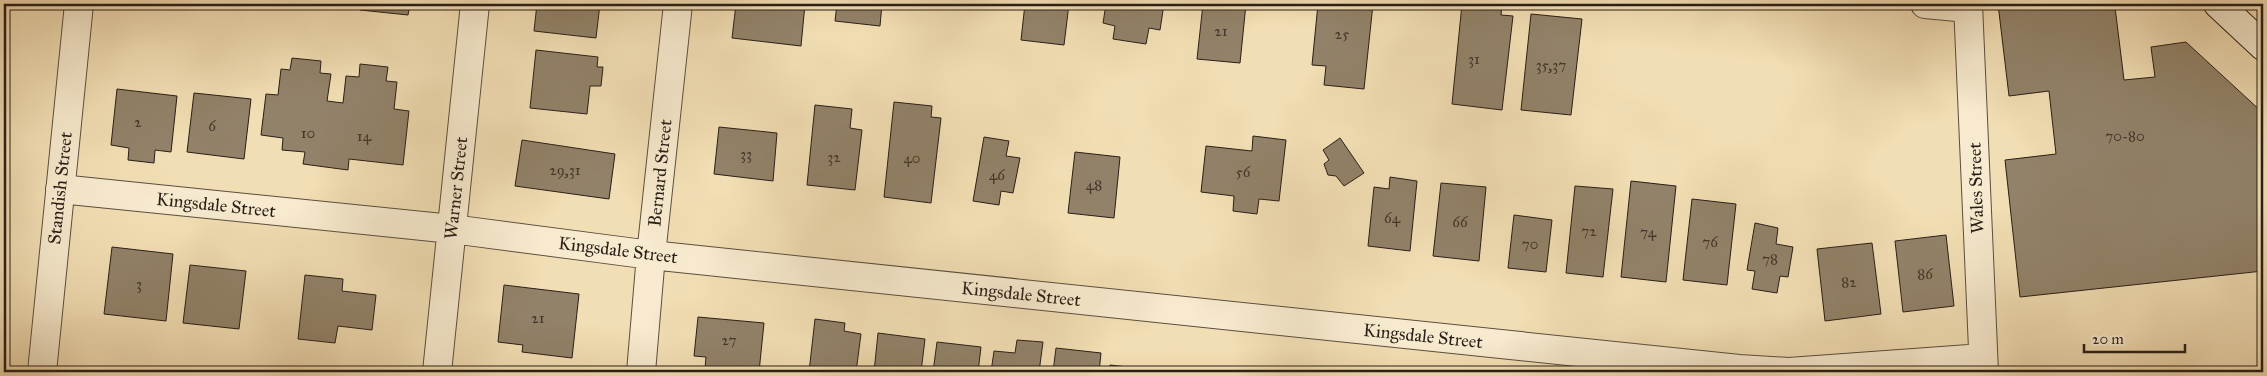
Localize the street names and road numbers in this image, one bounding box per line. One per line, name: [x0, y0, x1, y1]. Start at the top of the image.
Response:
street label: Bernard Street: [643, 118, 677, 228]
street label: Standish Street: [43, 130, 77, 245]
street label: Warner Street: [440, 135, 472, 240]
street label: Wales Street: [1963, 141, 1989, 234]
street label: Kingsdale Street: [155, 188, 277, 223]
street label: Kingsdale Street: [557, 232, 679, 269]
street label: Kingsdale Street: [960, 277, 1082, 312]
street label: Kingsdale Street: [1362, 319, 1484, 354]

